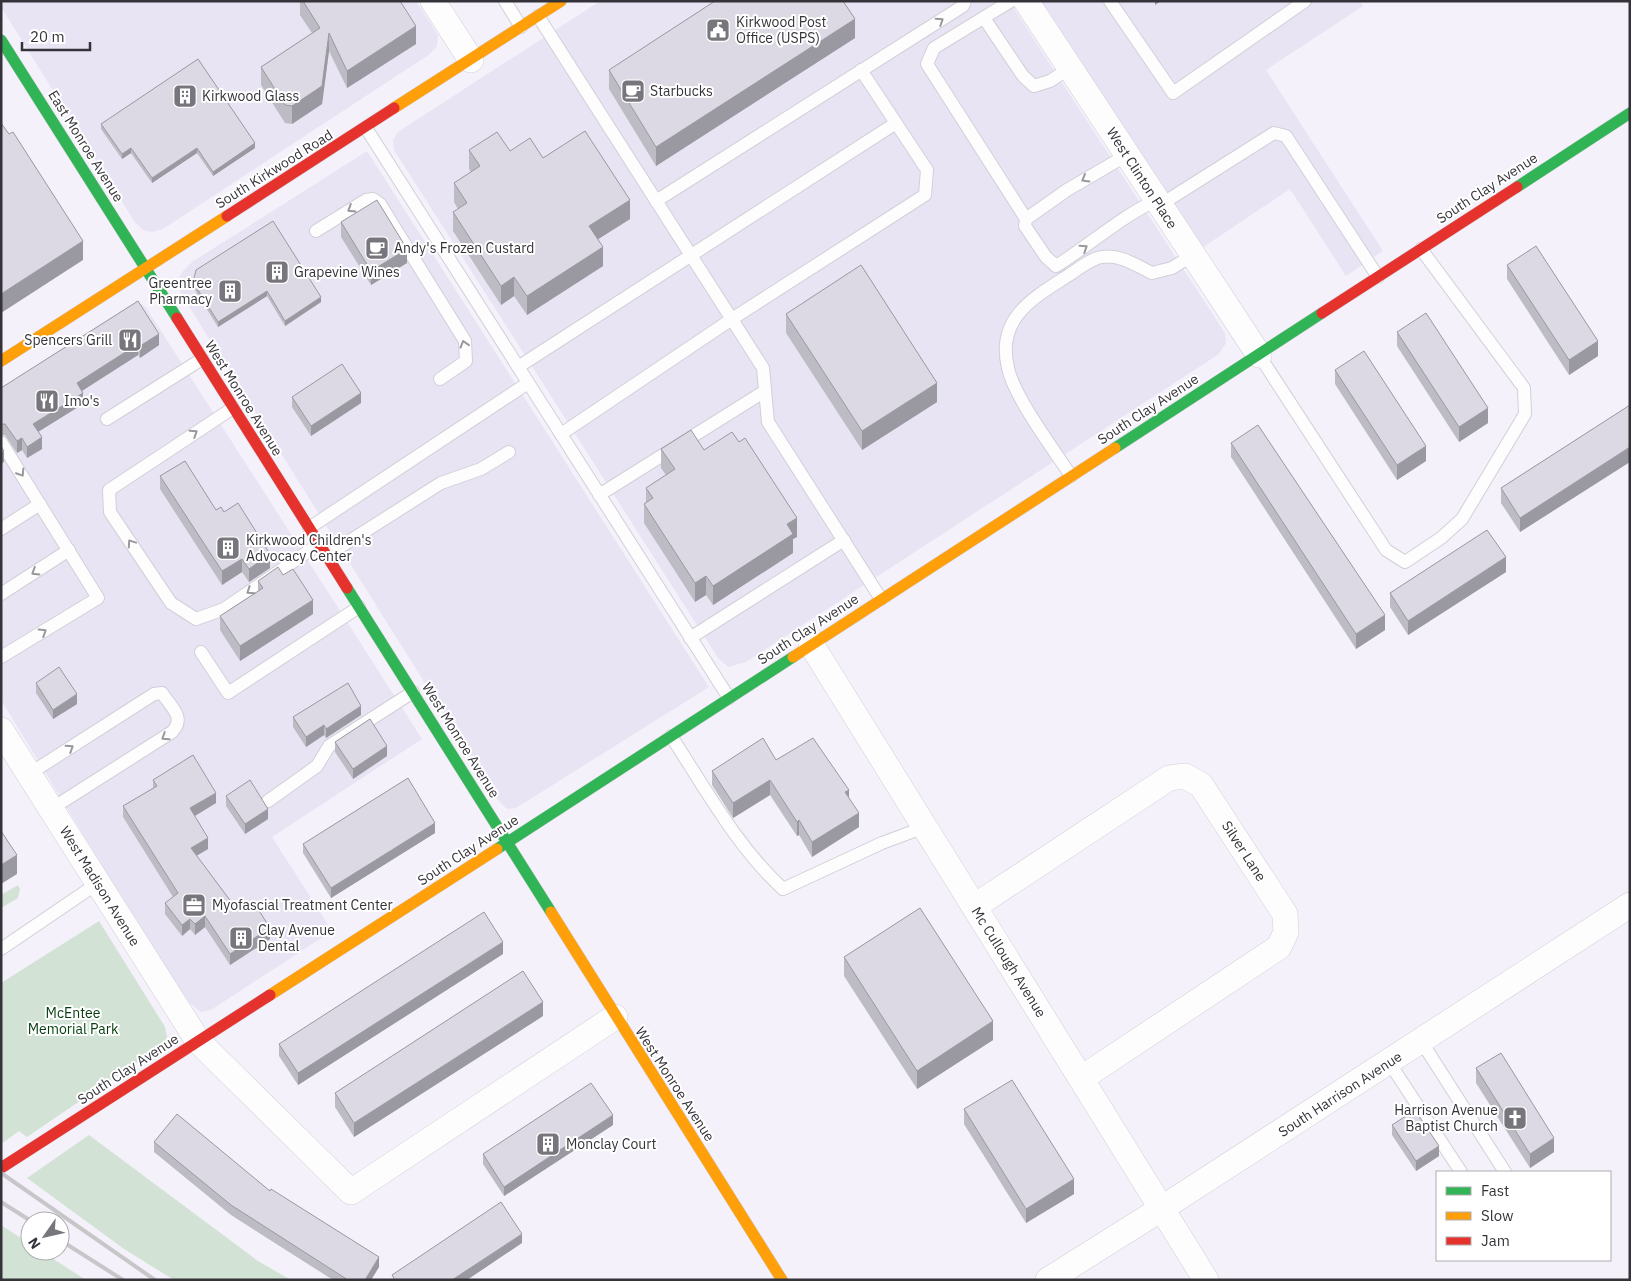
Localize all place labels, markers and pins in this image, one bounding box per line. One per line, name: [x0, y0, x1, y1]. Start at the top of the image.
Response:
place label: Kirkwood Post Office (USPS): [736, 13, 826, 47]
public building icon: Kirkwood Post Office (USPS): [705, 17, 731, 43]
cafe icon: Starbucks: [620, 78, 646, 104]
place label: Starbucks: [650, 82, 713, 100]
building icon: Kirkwood Glass: [172, 83, 198, 109]
place label: Kirkwood Glass: [202, 87, 299, 105]
cafe icon: Andy's Frozen Custard: [364, 235, 390, 261]
place label: Andy's Frozen Custard: [394, 239, 534, 257]
building icon: Grapevine Wines: [264, 259, 290, 285]
place label: Grapevine Wines: [294, 263, 400, 281]
place label: Greentree Pharmacy: [149, 274, 212, 308]
building icon: Greentree Pharmacy: [217, 278, 243, 304]
restaurant icon: Spencers Grill: [117, 327, 143, 353]
place label: Spencers Grill: [24, 331, 112, 349]
restaurant icon: Imo's: [34, 388, 60, 414]
place label: Imo's: [64, 392, 100, 410]
place label: Kirkwood Children's Advocacy Center: [246, 531, 372, 565]
building icon: Kirkwood Children's Advocacy Center: [215, 535, 241, 561]
office icon: Myofascial Treatment Center: [181, 892, 207, 918]
place label: Myofascial Treatment Center: [212, 896, 393, 914]
place label: Clay Avenue Dental: [258, 921, 335, 955]
building icon: Clay Avenue Dental: [228, 925, 254, 951]
place label: Harrison Avenue Baptist Church: [1394, 1101, 1498, 1135]
church icon: Harrison Avenue Baptist Church: [1502, 1105, 1528, 1131]
building icon: Monclay Court: [535, 1131, 561, 1157]
place label: Monclay Court: [566, 1135, 656, 1153]

